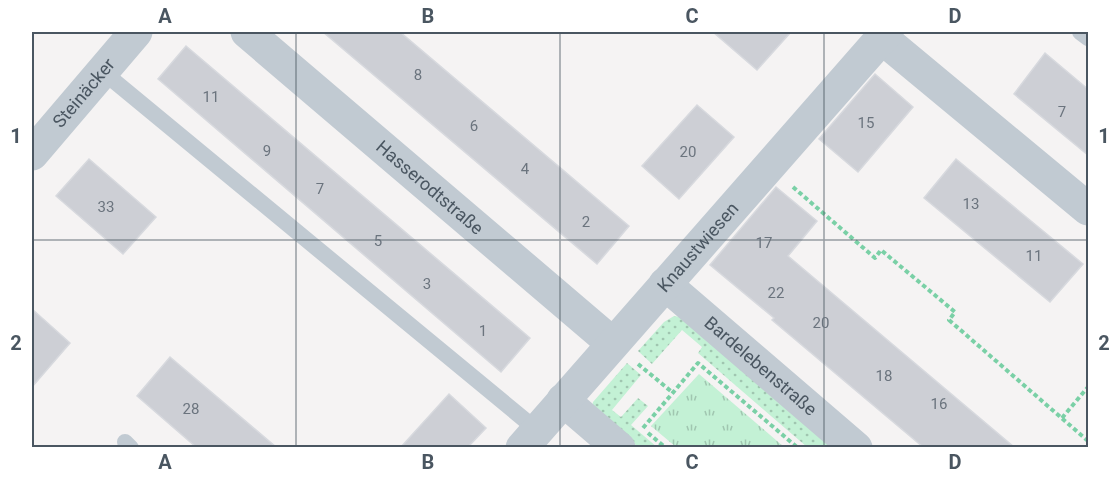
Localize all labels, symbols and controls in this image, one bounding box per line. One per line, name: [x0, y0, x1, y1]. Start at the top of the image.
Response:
text: A: [158, 4, 172, 28]
text: B: [422, 4, 434, 28]
text: C: [685, 4, 699, 28]
text: D: [949, 4, 962, 28]
street label: Steinäcker: [48, 54, 119, 132]
house number: 8: [414, 66, 422, 84]
house number: 11: [203, 88, 219, 106]
house number: 7: [1058, 103, 1066, 121]
house number: 15: [858, 114, 874, 132]
house number: 6: [470, 117, 478, 135]
text: 1: [10, 124, 22, 148]
text: 1: [1098, 124, 1110, 148]
street label: Hasserodtstraße: [372, 136, 488, 239]
house number: 9: [263, 142, 271, 160]
house number: 20: [680, 143, 696, 161]
house number: 4: [521, 160, 530, 178]
house number: 7: [316, 180, 324, 198]
house number: 13: [963, 195, 979, 213]
house number: 33: [98, 198, 114, 216]
street label: Knaustwiesen: [653, 198, 743, 296]
house number: 2: [582, 213, 590, 231]
house number: 5: [374, 232, 382, 250]
house number: 17: [756, 234, 772, 252]
house number: 11: [1026, 247, 1042, 265]
house number: 3: [423, 275, 431, 293]
house number: 22: [768, 284, 784, 302]
street label: Bardelebenstraße: [701, 312, 821, 420]
house number: 20: [813, 314, 829, 332]
house number: 1: [479, 322, 487, 340]
text: 2: [10, 331, 22, 355]
text: 2: [1098, 331, 1110, 355]
house number: 18: [876, 367, 892, 385]
house number: 16: [931, 395, 947, 413]
house number: 28: [183, 400, 199, 418]
text: A: [158, 450, 172, 474]
text: B: [422, 450, 434, 474]
text: C: [685, 450, 699, 474]
text: D: [949, 450, 962, 474]

